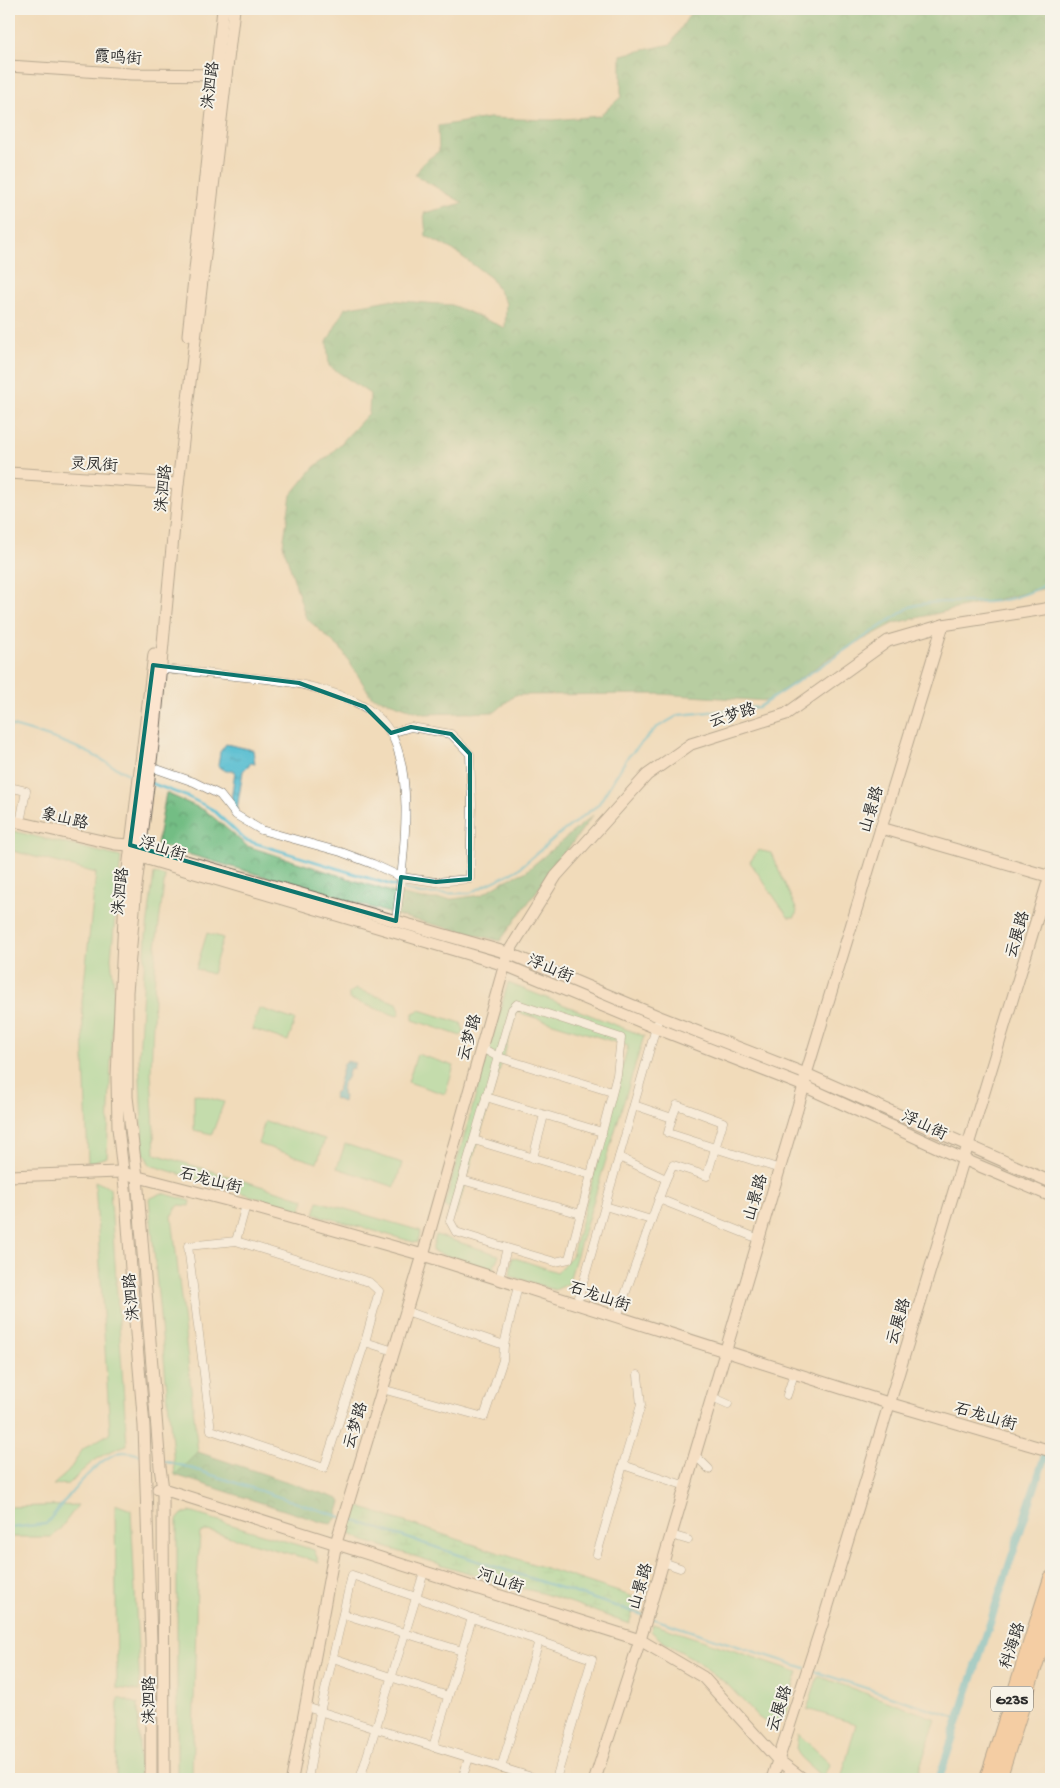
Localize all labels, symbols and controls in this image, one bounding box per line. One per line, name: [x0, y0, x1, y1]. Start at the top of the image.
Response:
street label: 霞鸣街: [93, 47, 142, 70]
street label: 洙泗路: [198, 60, 225, 110]
street label: 灵凤街: [69, 455, 118, 477]
street label: 洙泗路: [152, 463, 177, 513]
street label: 云梦路: [707, 699, 759, 734]
street label: 山景路: [855, 784, 889, 836]
street label: 象山路: [39, 804, 90, 835]
street label: 浮山街: [136, 833, 188, 867]
street label: 洙泗路: [109, 866, 134, 916]
street label: 云展路: [1001, 909, 1035, 961]
street label: 浮山街: [524, 951, 576, 988]
street label: 云梦路: [454, 1012, 487, 1064]
street label: 浮山街: [898, 1108, 950, 1146]
street label: 石龙山街: [177, 1164, 244, 1199]
street label: 山景路: [739, 1172, 773, 1224]
street label: 洙泗路: [120, 1272, 145, 1322]
street label: 石龙山街: [566, 1278, 633, 1317]
street label: 云展路: [882, 1296, 916, 1348]
street label: 石龙山街: [952, 1399, 1019, 1436]
street label: 云梦路: [339, 1400, 373, 1452]
street label: 山景路: [624, 1561, 658, 1613]
street label: 河山街: [474, 1565, 526, 1599]
street label: 科海路: [996, 1620, 1031, 1672]
street label: 洙泗路: [140, 1676, 161, 1724]
street label: 云展路: [763, 1683, 798, 1735]
road number: G235: [991, 1686, 1033, 1712]

